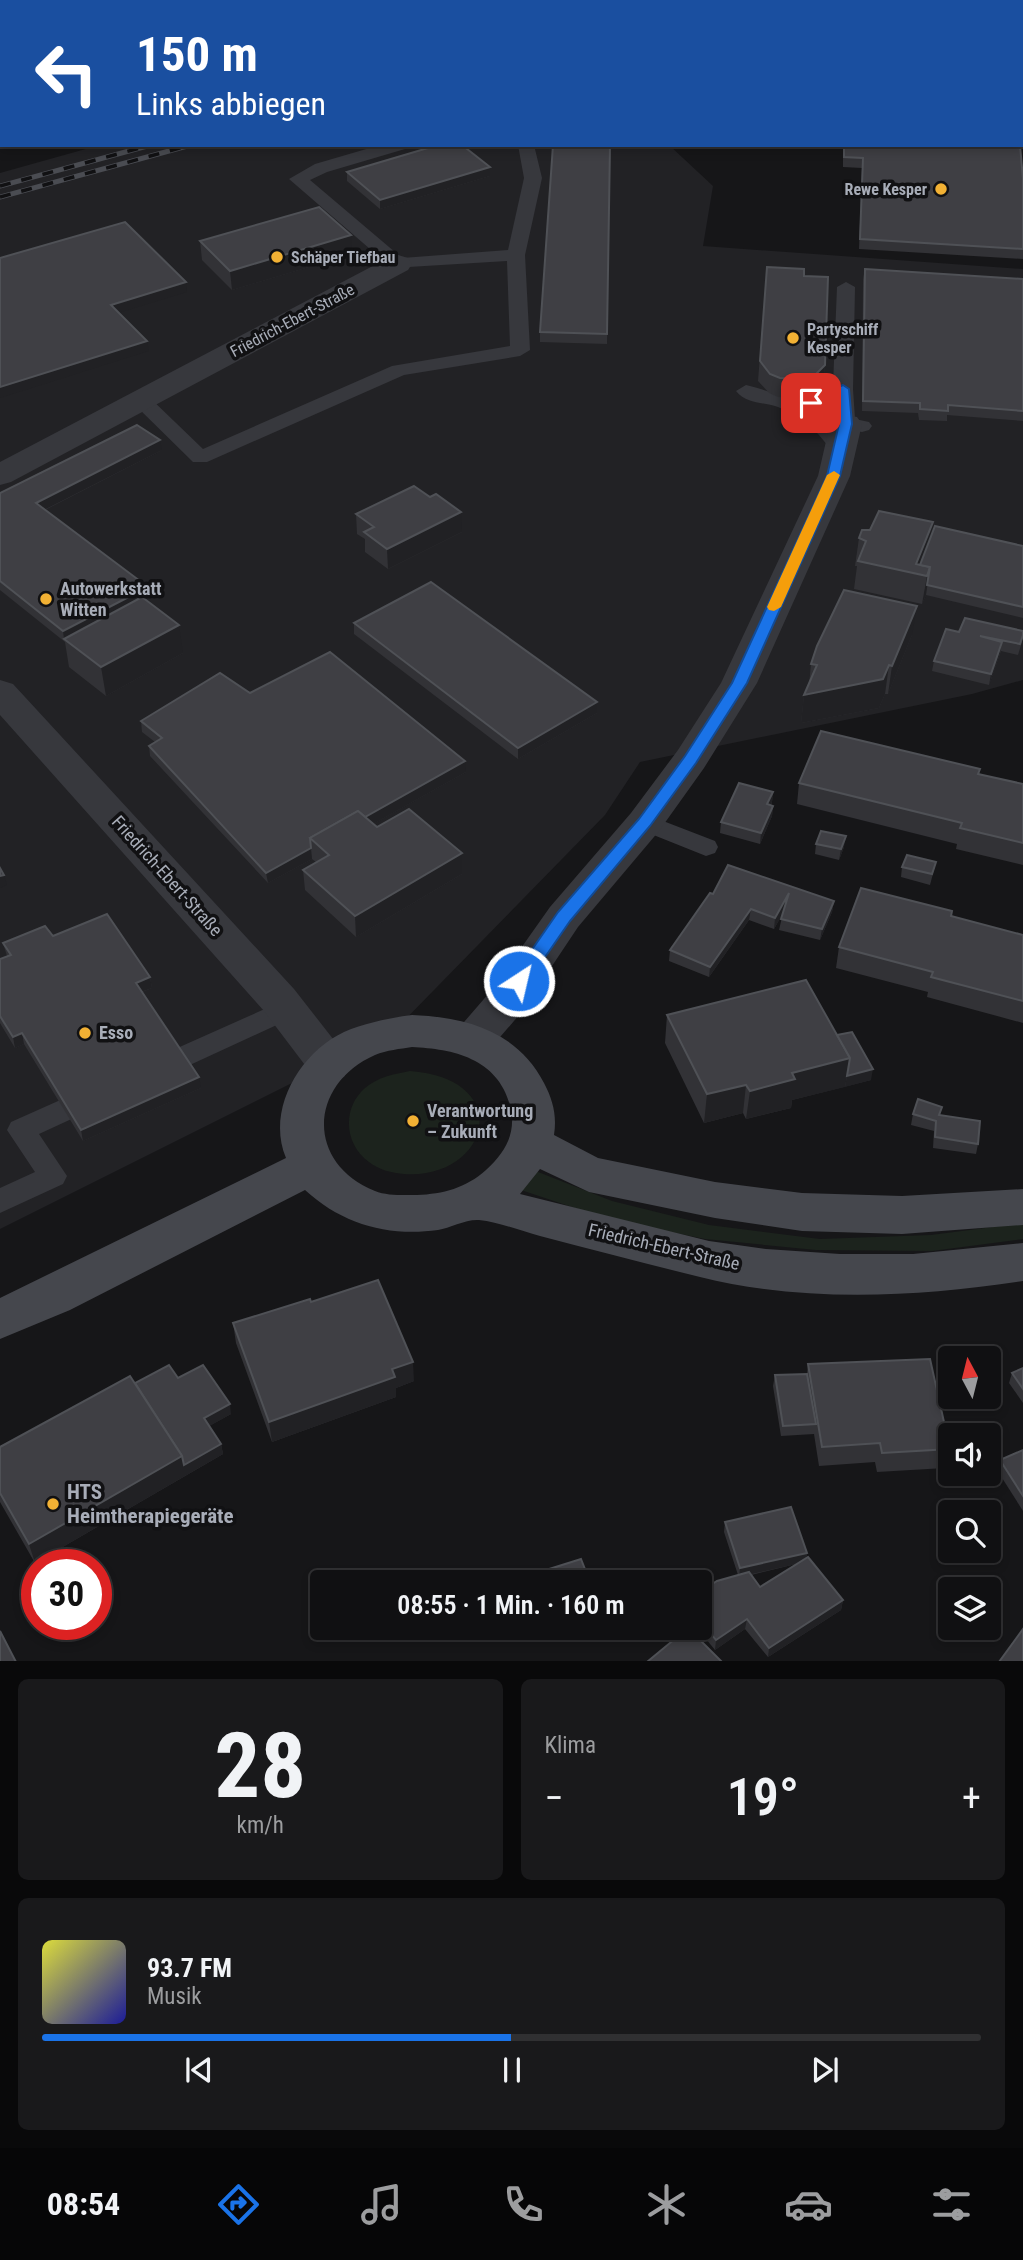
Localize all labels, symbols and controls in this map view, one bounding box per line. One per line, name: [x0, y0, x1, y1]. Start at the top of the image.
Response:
text: 150 m: [136, 26, 258, 83]
icon: left: [21, 28, 112, 119]
text: Links abbiegen: [136, 85, 326, 123]
place label: Rewe Kesper: [845, 180, 927, 199]
marker: Rewe Kesper: [933, 181, 949, 197]
place label: Schäper Tiefbau: [291, 248, 396, 267]
marker: Schäper Tiefbau: [269, 249, 285, 265]
street label: Friedrich-Ebert-Straße: [227, 280, 357, 361]
place label: Partyschiff Kesper: [807, 320, 879, 357]
marker: Partyschiff Kesper: [785, 330, 801, 346]
pin: [781, 373, 841, 433]
icon: arrive: [792, 384, 830, 422]
place label: Autowerkstatt Witten: [60, 578, 162, 620]
marker: Autowerkstatt Witten: [38, 591, 54, 607]
street label: Friedrich-Ebert-Straße: [108, 811, 227, 940]
position arrow: [482, 944, 556, 1018]
place label: Esso: [99, 1022, 133, 1043]
marker: Esso: [77, 1025, 93, 1041]
place label: Verantwortung – Zukunft: [427, 1100, 533, 1142]
marker: Verantwortung – Zukunft: [405, 1113, 421, 1129]
street label: Friedrich-Ebert-Straße: [586, 1219, 742, 1274]
north arrow: [938, 1346, 1001, 1409]
map controls: [938, 1346, 1001, 1640]
button: sound: [938, 1423, 1001, 1486]
place label: HTS Heimtherapiegeräte: [67, 1480, 234, 1528]
marker: HTS Heimtherapiegeräte: [45, 1496, 61, 1512]
button: search: [938, 1500, 1001, 1563]
speed limit sign: 30: [21, 1549, 112, 1640]
button: layers: [938, 1577, 1001, 1640]
text: 08:55 · 1 Min. · 160 m: [397, 1590, 625, 1620]
text: 28: [214, 1713, 306, 1819]
text: Klima: [545, 1732, 596, 1759]
text: 19°: [727, 1767, 799, 1828]
text: −: [545, 1776, 564, 1820]
text: +: [962, 1776, 981, 1820]
text: km/h: [237, 1812, 284, 1839]
text: 93.7 FM: [147, 1953, 232, 1983]
text: Musik: [147, 1983, 202, 2010]
icon: previous: [180, 2051, 218, 2089]
icon: pause: [493, 2051, 531, 2089]
icon: next: [806, 2051, 844, 2089]
icon: directions: [214, 2180, 263, 2229]
icon: music: [357, 2180, 406, 2229]
icon: phone: [499, 2180, 548, 2229]
icon: climate: [642, 2180, 691, 2229]
icon: car: [784, 2180, 833, 2229]
icon: filters: [927, 2180, 976, 2229]
text: 08:54: [47, 2185, 120, 2223]

